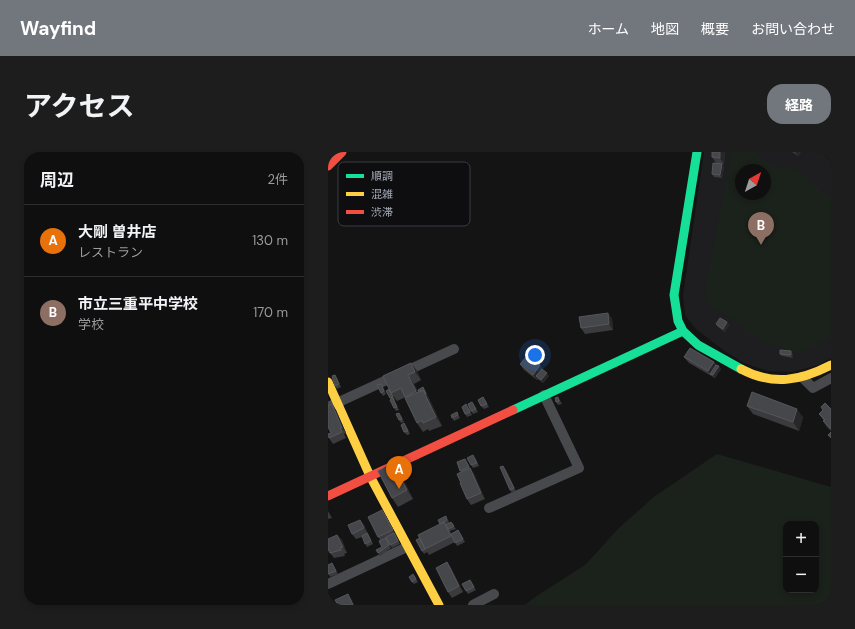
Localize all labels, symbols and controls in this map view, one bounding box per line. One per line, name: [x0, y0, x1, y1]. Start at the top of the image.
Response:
text: Wayfind: [20, 16, 96, 41]
text: ホーム: [587, 20, 629, 38]
text: 地図: [651, 20, 679, 38]
text: 概要: [701, 20, 729, 38]
text: お問い合わせ: [751, 20, 835, 38]
button: 経路: [767, 84, 831, 124]
text: アクセス: [24, 88, 135, 125]
legend: [338, 162, 470, 226]
north arrow: [735, 164, 771, 200]
text: 周辺: [40, 169, 74, 191]
text: 順調: [371, 169, 393, 183]
text: 2件: [268, 171, 288, 188]
text: 混雑: [371, 187, 393, 201]
text: 渋滞: [371, 205, 393, 219]
pin: B: [748, 212, 774, 245]
text: 大剛 曽井店: [78, 222, 157, 242]
text: A: [48, 232, 58, 249]
text: 130 m: [252, 232, 288, 249]
text: レストラン: [78, 244, 143, 261]
text: 市立三重平中学校: [78, 294, 198, 314]
text: B: [49, 304, 57, 321]
text: 170 m: [253, 304, 288, 321]
text: 学校: [78, 316, 104, 333]
your location: [525, 345, 545, 365]
pin: A: [386, 456, 412, 489]
map controls: [783, 521, 819, 593]
button: +: [783, 521, 819, 557]
button: −: [783, 557, 819, 593]

